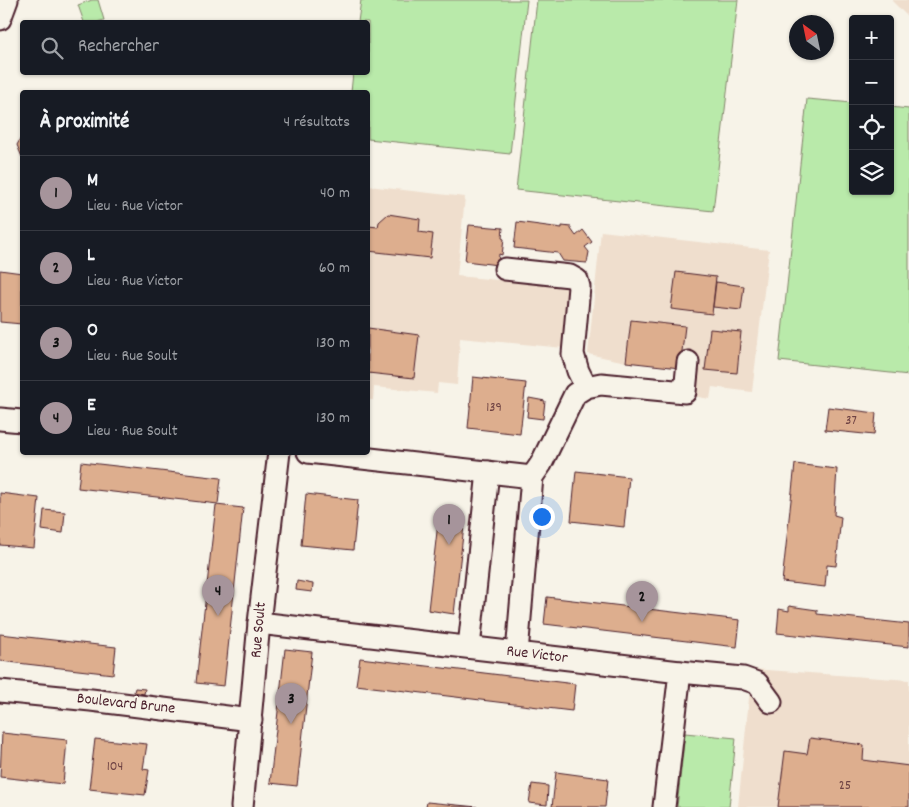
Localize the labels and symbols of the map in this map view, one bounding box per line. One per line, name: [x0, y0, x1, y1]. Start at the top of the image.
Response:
north arrow: [789, 15, 834, 60]
house number: 139: [486, 398, 502, 418]
house number: 37: [845, 411, 857, 431]
pin: 1: [433, 504, 465, 545]
your location: [529, 504, 555, 530]
pin: 4: [202, 575, 234, 616]
pin: 2: [626, 581, 658, 622]
street label: Rue Soult: [245, 601, 273, 659]
street label: Rue Victor: [505, 640, 569, 670]
pin: 3: [275, 683, 307, 724]
street label: Boulevard Brune: [76, 687, 176, 721]
house number: 104: [107, 757, 123, 777]
house number: 25: [839, 776, 851, 796]

